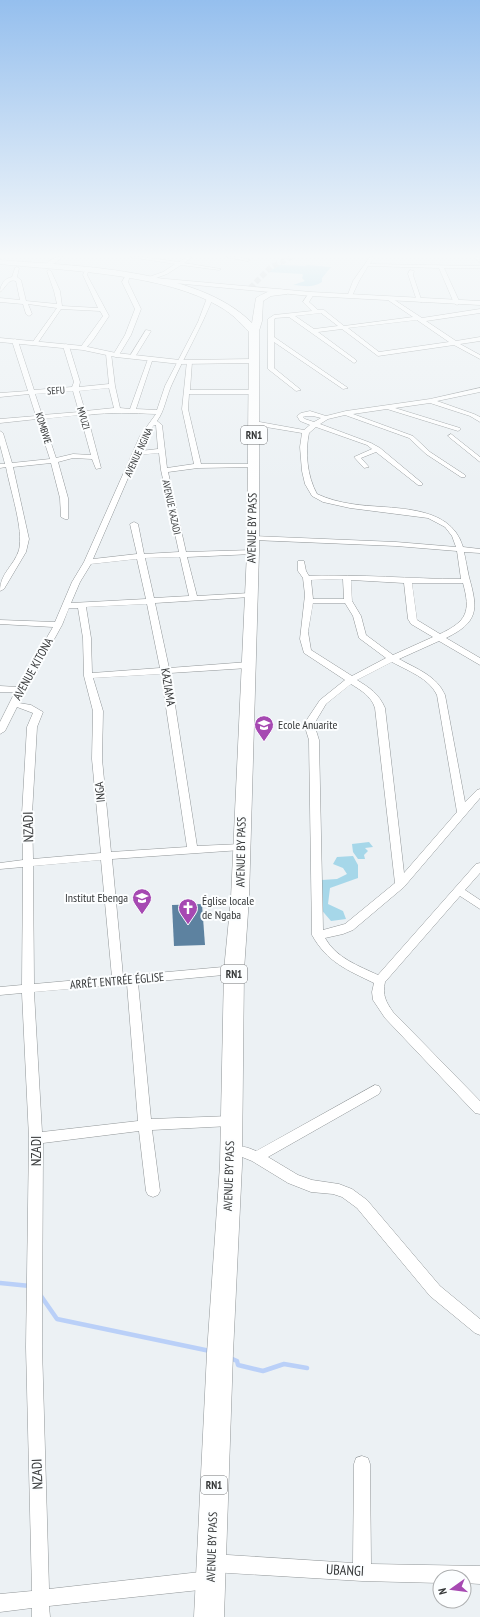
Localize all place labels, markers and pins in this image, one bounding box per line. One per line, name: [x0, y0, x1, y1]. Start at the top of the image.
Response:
school or university icon: Ecole Anuarite: [253, 714, 275, 742]
place label: Ecole Anuarite: [278, 717, 337, 732]
school or university icon: Institut Ebenga: [131, 887, 153, 915]
place label: Institut Ebenga: [65, 890, 128, 905]
place label: Église locale de Ngaba: [202, 893, 254, 922]
church icon: Église locale de Ngaba: [177, 897, 199, 925]

